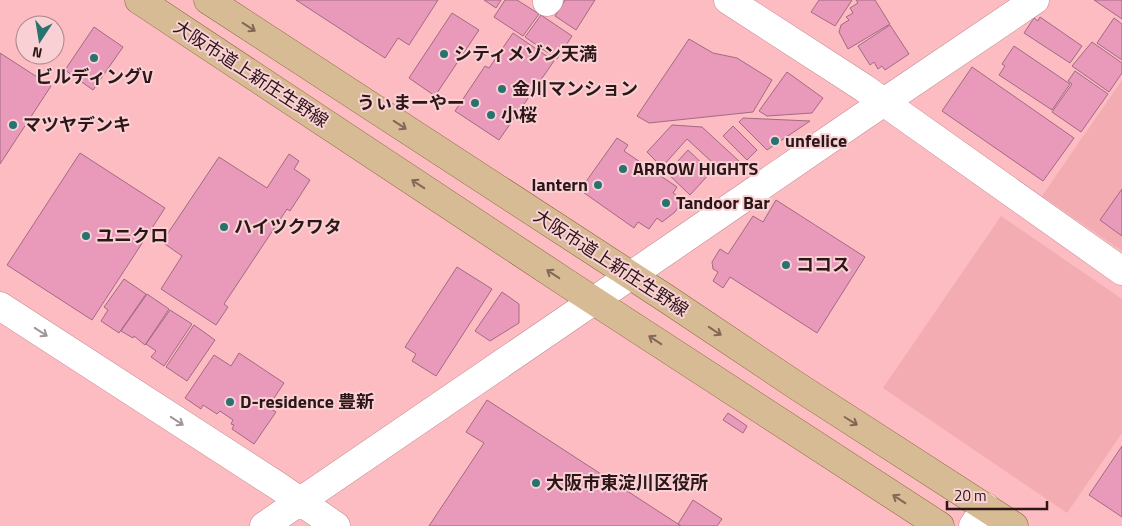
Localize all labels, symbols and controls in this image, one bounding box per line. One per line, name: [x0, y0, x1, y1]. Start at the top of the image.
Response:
street label: 大阪市道上新庄生野線: [168, 13, 334, 134]
north arrow: [15, 15, 65, 65]
one-way arrow: [241, 22, 255, 32]
place label: シティメゾン天満: [454, 40, 597, 67]
text: N: [30, 42, 44, 64]
marker: シティメゾン天満: [438, 48, 450, 60]
marker: ビルディングV: [88, 52, 100, 64]
place label: ビルディングV: [35, 63, 153, 90]
place label: 金川マンション: [512, 75, 638, 102]
marker: 金川マンション: [496, 83, 508, 95]
place label: うぃまーやー: [357, 89, 465, 116]
marker: うぃまーやー: [469, 97, 481, 109]
place label: 小桜: [501, 101, 537, 128]
marker: 小桜: [485, 109, 497, 121]
place label: マツヤデンキ: [23, 111, 131, 138]
marker: マツヤデンキ: [7, 119, 19, 131]
one-way arrow: [392, 120, 406, 130]
place label: unfelice: [785, 127, 847, 154]
marker: unfelice: [769, 135, 781, 147]
place label: ARROW HIGHTS: [633, 155, 759, 182]
marker: ARROW HIGHTS: [617, 163, 629, 175]
place label: lantern: [532, 171, 588, 198]
one-way arrow: [411, 179, 425, 189]
marker: lantern: [592, 179, 604, 191]
place label: Tandoor Bar: [676, 189, 770, 216]
marker: Tandoor Bar: [660, 197, 672, 209]
street label: 大阪市道上新庄生野線: [528, 202, 694, 323]
place label: ハイツクワタ: [234, 213, 342, 240]
marker: ハイツクワタ: [218, 221, 230, 233]
place label: ユニクロ: [96, 222, 168, 249]
marker: ユニクロ: [80, 230, 92, 242]
place label: ココス: [796, 251, 850, 278]
marker: ココス: [780, 259, 792, 271]
one-way arrow: [547, 269, 561, 279]
one-way arrow: [708, 326, 722, 337]
one-way arrow: [34, 327, 48, 338]
one-way arrow: [648, 335, 662, 345]
place label: D-residence 豊新: [240, 388, 374, 415]
marker: D-residence 豊新: [224, 396, 236, 408]
one-way arrow: [170, 416, 184, 426]
one-way arrow: [843, 416, 857, 426]
place label: 大阪市東淀川区役所: [546, 469, 708, 496]
marker: 大阪市東淀川区役所: [530, 477, 542, 489]
scale bar: [947, 478, 1047, 510]
text: 20 m: [954, 484, 987, 507]
one-way arrow: [892, 494, 906, 504]

